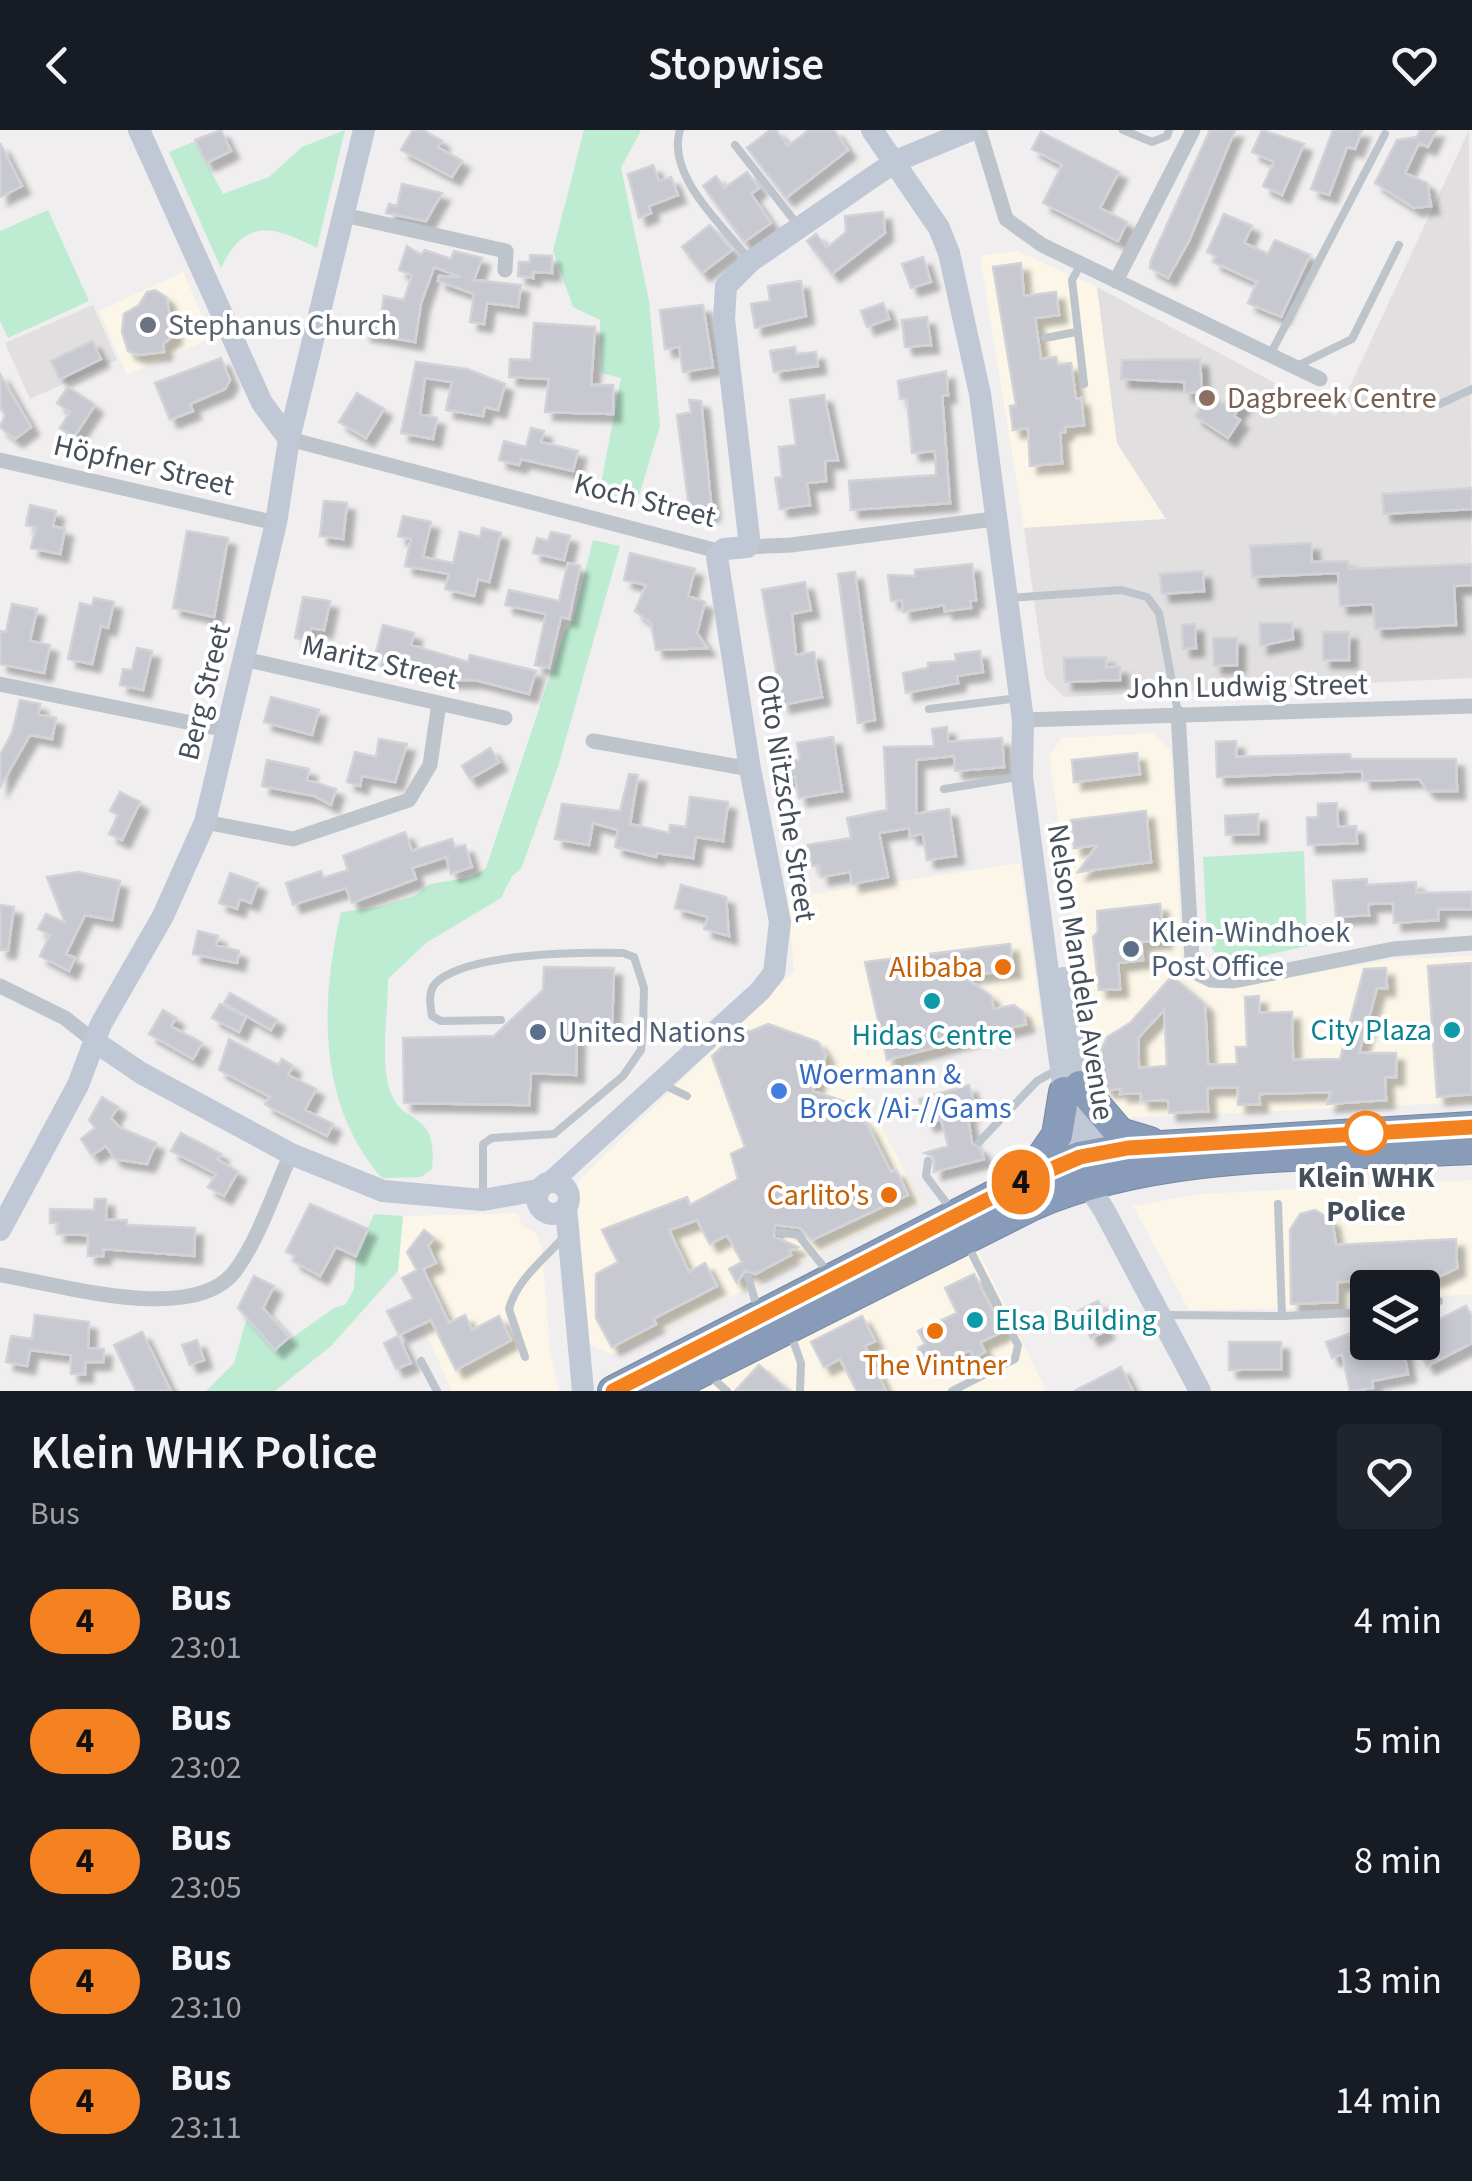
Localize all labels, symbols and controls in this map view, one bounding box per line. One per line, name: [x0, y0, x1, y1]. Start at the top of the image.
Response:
text: Stopwise: [648, 33, 824, 97]
icon: back: [30, 38, 85, 93]
icon: heart: [1387, 38, 1442, 93]
place label: Stephanus Church: [168, 304, 397, 347]
marker: Stephanus Church: [137, 314, 159, 336]
place label: Dagbreek Centre: [1227, 377, 1437, 420]
marker: Dagbreek Centre: [1196, 387, 1218, 409]
street label: Höpfner Street: [49, 424, 238, 507]
street label: Koch Street: [570, 462, 720, 539]
street label: Berg Street: [167, 620, 242, 765]
street label: Maritz Street: [298, 624, 462, 701]
street label: John Ludwig Street: [1126, 663, 1368, 710]
street label: Otto Nitzsche Street: [746, 671, 827, 925]
street label: Nelson Mandela Avenue: [1036, 821, 1125, 1123]
place label: Klein-Windhoek Post Office: [1151, 911, 1350, 988]
marker: Klein-Windhoek Post Office: [1120, 938, 1142, 960]
place label: Alibaba: [889, 946, 983, 989]
marker: Alibaba: [992, 956, 1014, 978]
marker: Hidas Centre: [921, 990, 943, 1012]
place label: City Plaza: [1310, 1009, 1432, 1052]
place label: United Nations: [558, 1011, 745, 1054]
place label: Hidas Centre: [852, 1014, 1012, 1057]
marker: City Plaza: [1441, 1019, 1463, 1041]
marker: United Nations: [527, 1021, 549, 1043]
place label: Woermann & Brock /Ai-//Gams: [799, 1053, 1012, 1130]
marker: Woermann & Brock /Ai-//Gams: [768, 1080, 790, 1102]
marker: Klein WHK Police: [1345, 1112, 1387, 1154]
line badge: 4: [988, 1150, 1054, 1214]
place label: Klein WHK Police: [1297, 1156, 1435, 1233]
text: 4: [1012, 1157, 1030, 1207]
place label: Carlito's: [767, 1174, 869, 1217]
marker: Carlito's: [878, 1184, 900, 1206]
map controls: [1350, 1270, 1440, 1360]
button: layers: [1350, 1270, 1440, 1360]
place label: Elsa Building: [995, 1299, 1157, 1342]
marker: Elsa Building: [964, 1309, 986, 1331]
marker: The Vintner: [924, 1320, 946, 1342]
place label: The Vintner: [863, 1344, 1008, 1387]
text: Klein WHK Police: [30, 1419, 378, 1487]
button: heart: [1337, 1424, 1442, 1529]
text: Bus: [30, 1491, 80, 1537]
text: Bus: [170, 1571, 231, 1625]
text: 4 min: [1354, 1594, 1442, 1648]
text: 4: [76, 1596, 94, 1646]
text: 23:01: [170, 1625, 242, 1671]
text: Bus: [170, 1691, 231, 1745]
text: 5 min: [1354, 1714, 1442, 1768]
text: 4: [76, 1716, 94, 1766]
text: 23:02: [170, 1745, 242, 1791]
text: Bus: [170, 1811, 231, 1865]
text: 8 min: [1354, 1834, 1442, 1888]
text: 4: [76, 1836, 94, 1886]
text: 23:05: [170, 1865, 242, 1911]
text: Bus: [170, 1931, 231, 1985]
text: 13 min: [1335, 1954, 1442, 2008]
text: 4: [76, 1956, 94, 2006]
text: 23:10: [170, 1985, 242, 2031]
text: Bus: [170, 2051, 231, 2105]
text: 14 min: [1335, 2074, 1442, 2128]
text: 4: [76, 2076, 94, 2126]
text: 23:11: [170, 2105, 242, 2151]

